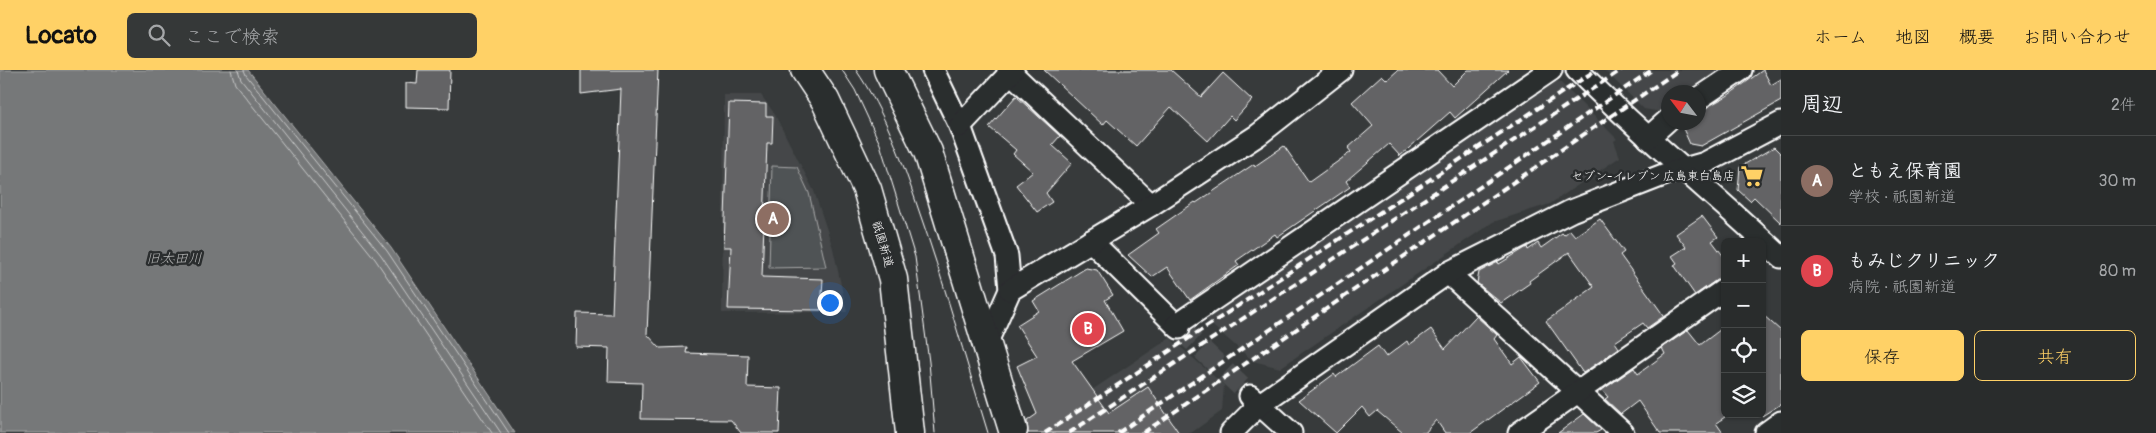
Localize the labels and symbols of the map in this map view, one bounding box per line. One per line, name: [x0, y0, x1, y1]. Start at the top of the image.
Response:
north arrow: [1661, 85, 1706, 130]
supermarket icon: セブン-イレブン 広島東白島店: [1739, 163, 1765, 189]
place label: セブン-イレブン 広島東白島店: [1571, 169, 1735, 184]
pin: A: [757, 200, 789, 238]
street label: 祇園新道: [869, 219, 896, 269]
water label: 旧太田川: [146, 250, 202, 267]
your location: [817, 290, 843, 316]
pin: B: [1072, 310, 1104, 348]

